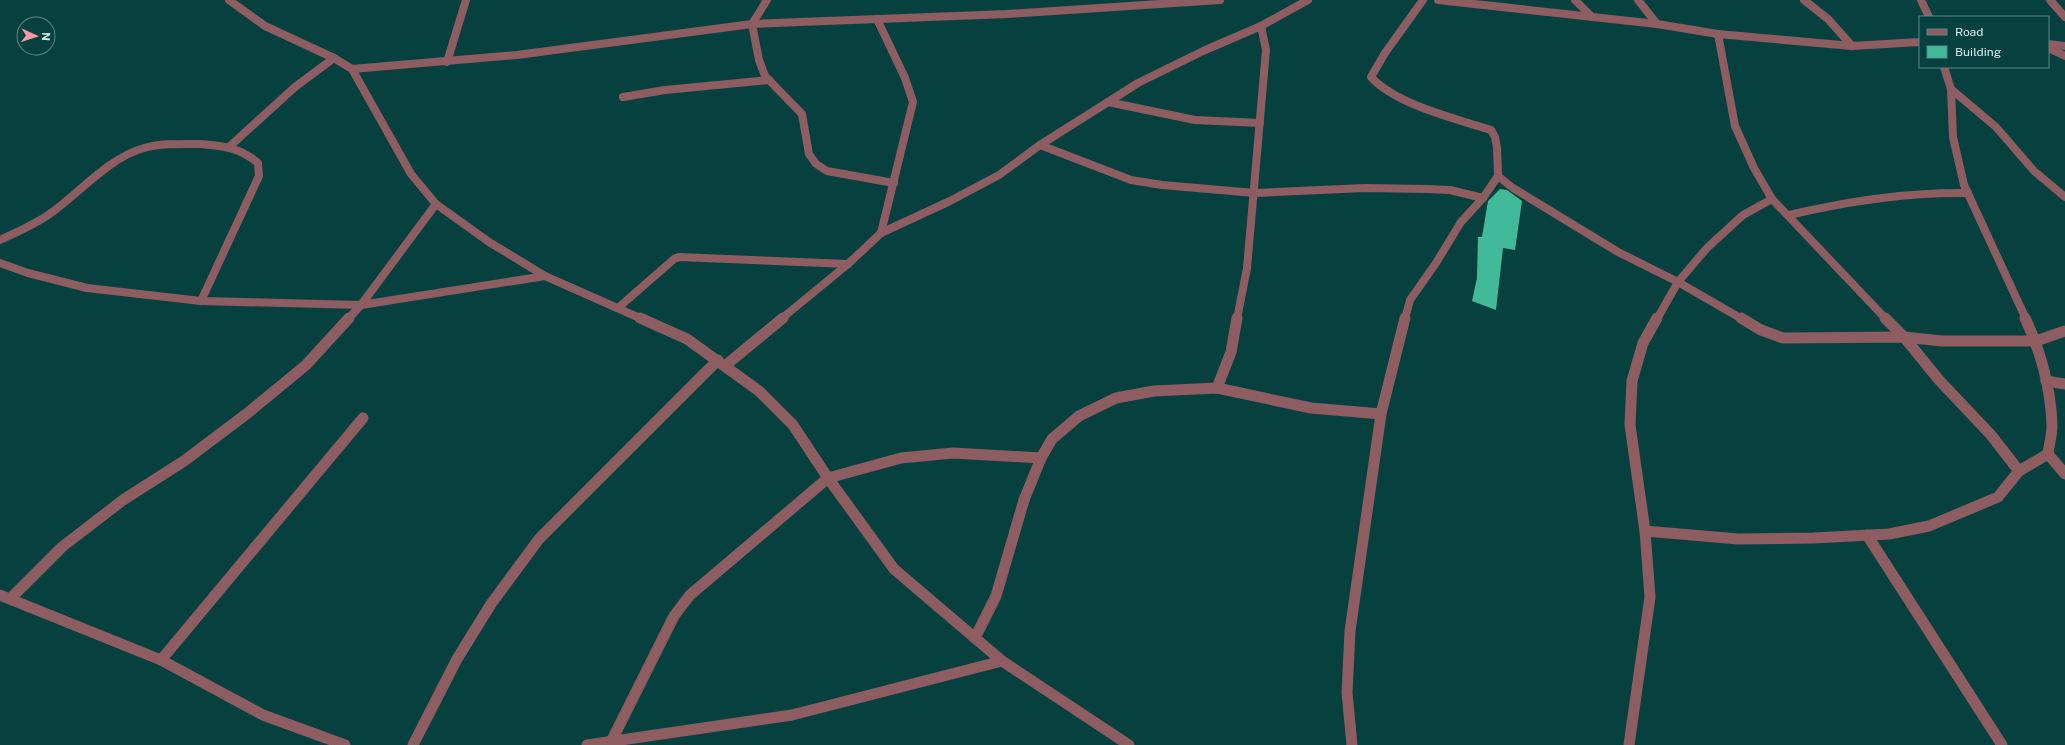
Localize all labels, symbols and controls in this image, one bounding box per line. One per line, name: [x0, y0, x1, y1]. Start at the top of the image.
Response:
north arrow: [16, 16, 56, 56]
legend: [1919, 16, 2049, 68]
text: Road: [1955, 25, 1983, 39]
text: N: [40, 32, 52, 41]
text: Building: [1955, 45, 2001, 59]

